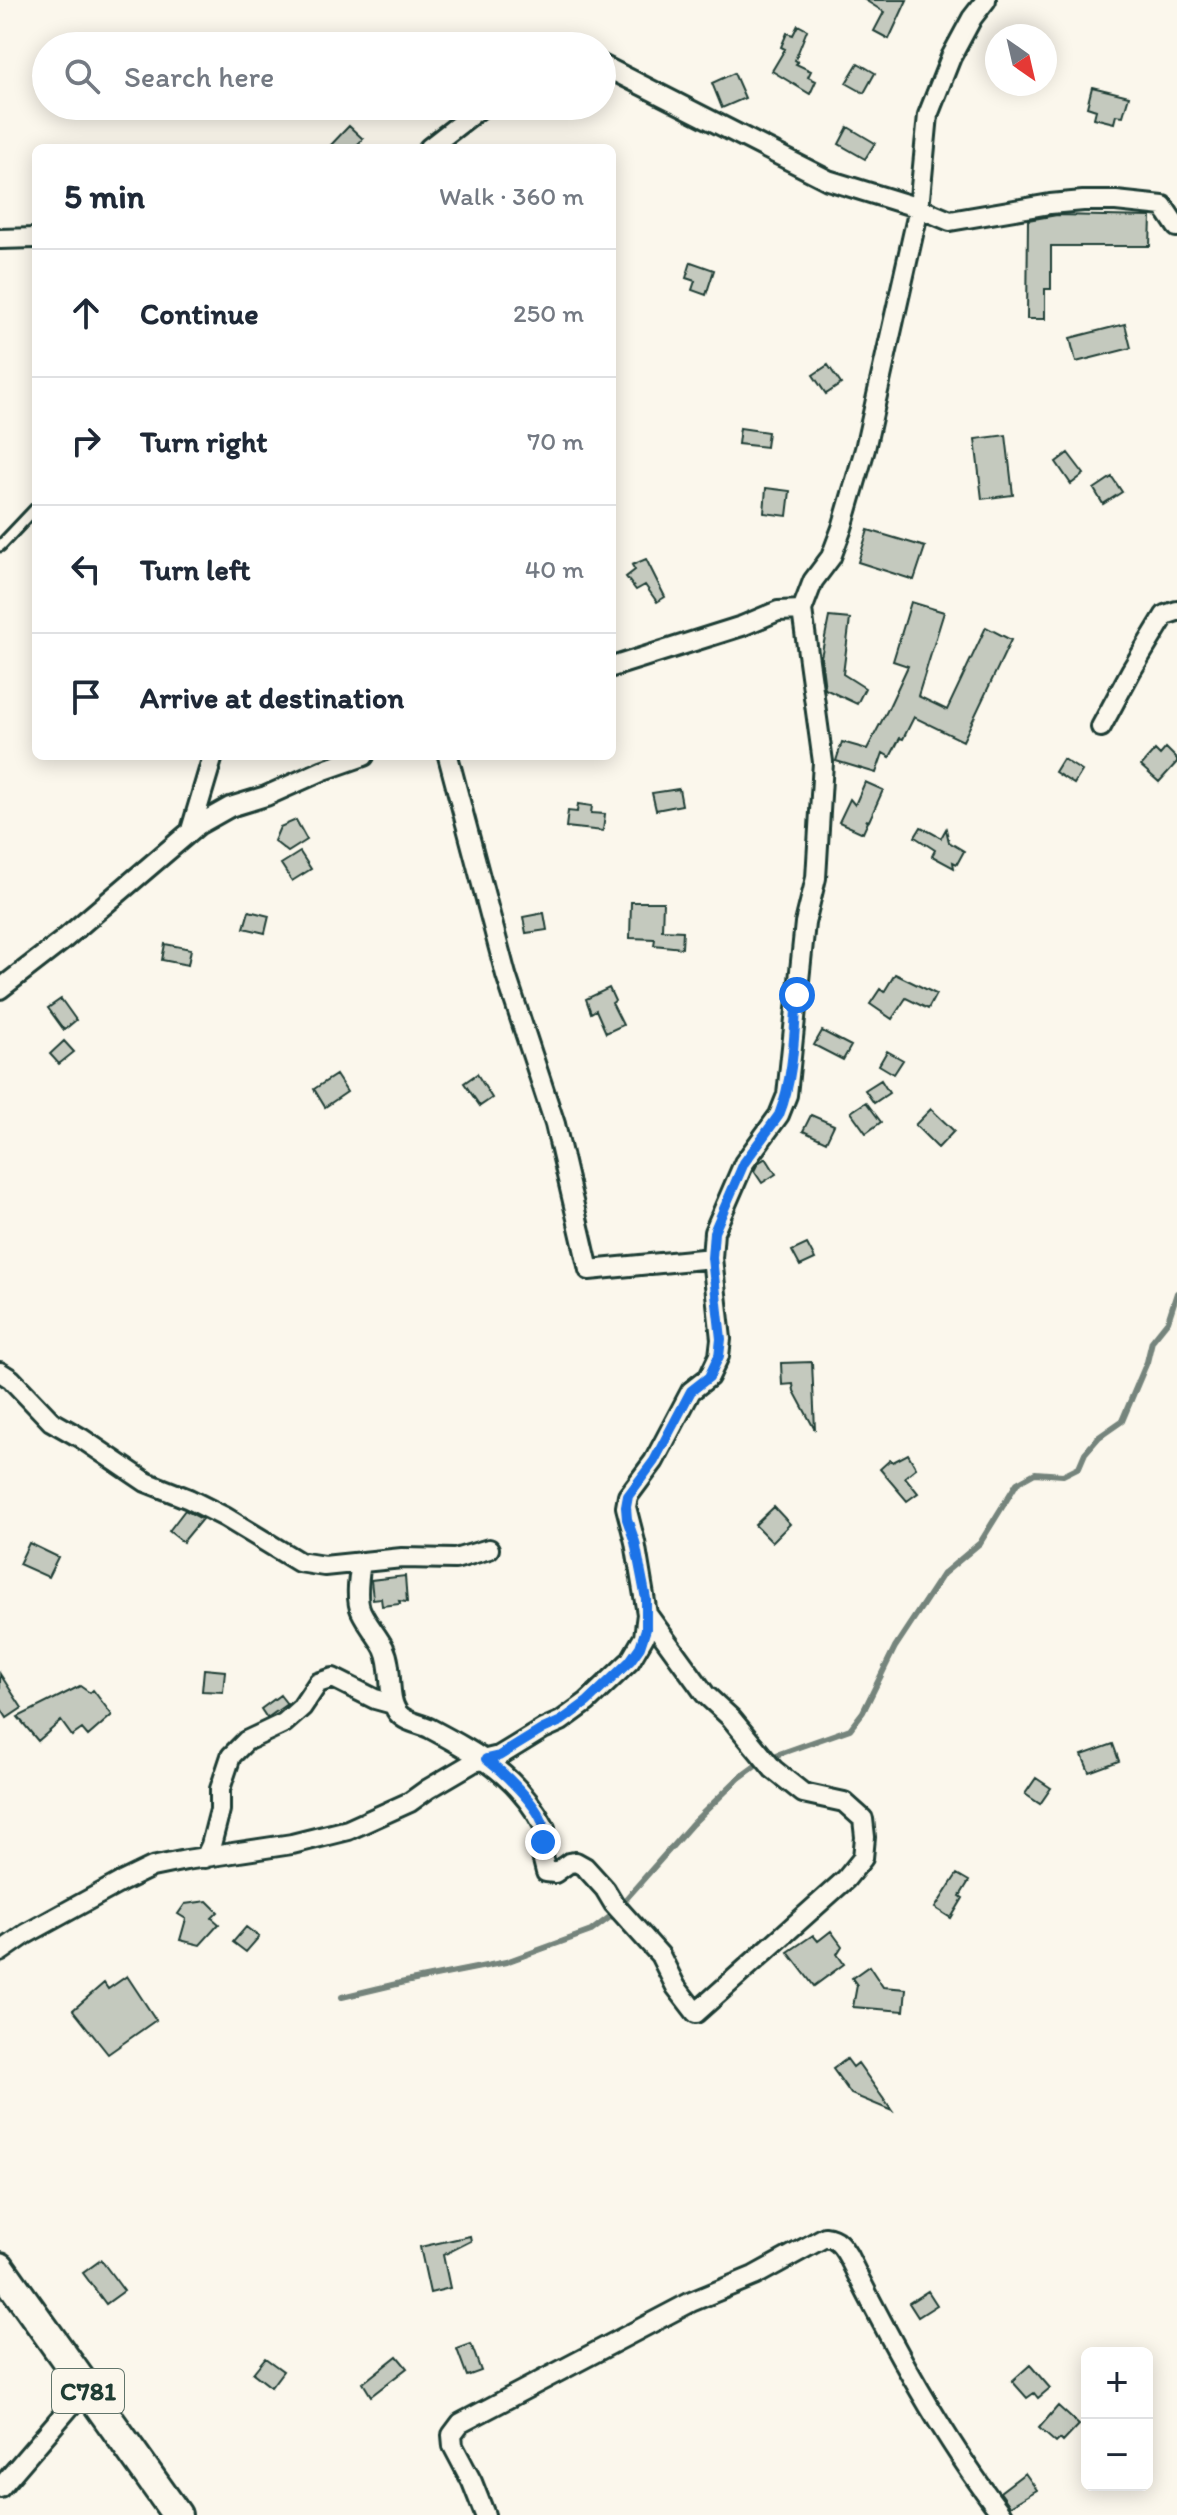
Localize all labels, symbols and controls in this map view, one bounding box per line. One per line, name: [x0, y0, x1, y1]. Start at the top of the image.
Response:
north arrow: [985, 24, 1057, 96]
search box: [32, 32, 616, 120]
icon: search: [60, 54, 104, 98]
text: Search here: [124, 58, 274, 95]
text: 5 min: [64, 176, 145, 217]
text: Walk · 360 m: [439, 180, 584, 212]
icon: ahead: [64, 291, 108, 335]
text: Continue: [140, 295, 259, 332]
text: 250 m: [513, 297, 584, 329]
icon: right: [64, 419, 108, 463]
text: Turn right: [140, 423, 268, 460]
text: 70 m: [527, 425, 584, 457]
icon: left: [64, 547, 108, 591]
text: Turn left: [140, 551, 251, 588]
text: 40 m: [525, 553, 584, 585]
icon: arrive: [64, 675, 108, 719]
text: Arrive at destination: [140, 679, 404, 716]
route start: [779, 977, 815, 1013]
route end: [525, 1824, 561, 1860]
map controls: [1081, 2347, 1153, 2491]
button: +: [1081, 2347, 1153, 2419]
road number: C781: [52, 2369, 124, 2413]
button: −: [1081, 2419, 1153, 2491]

